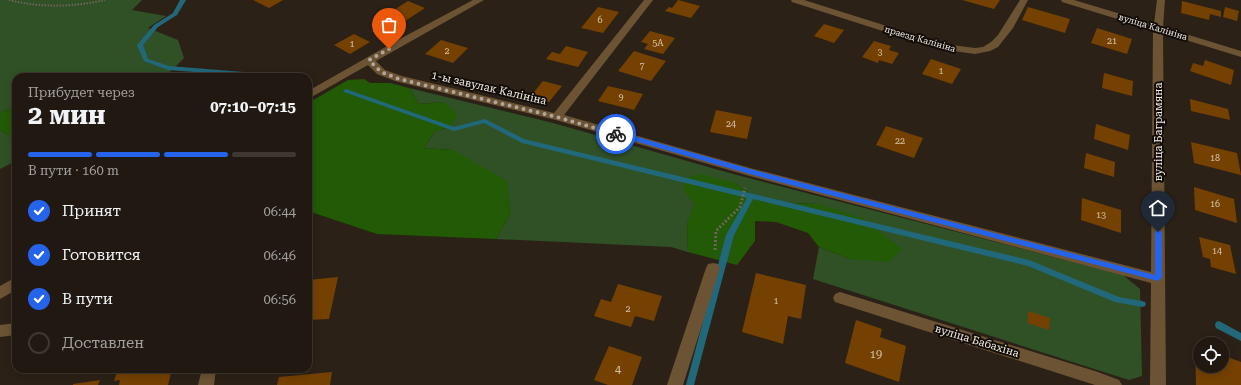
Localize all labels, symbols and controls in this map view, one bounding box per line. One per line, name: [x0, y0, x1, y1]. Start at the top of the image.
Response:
pin: [372, 8, 406, 49]
street label: вуліца Калініна: [1117, 12, 1189, 42]
icon: bag: [378, 14, 400, 36]
house number: 6: [597, 15, 603, 25]
street label: праезд Калініна: [883, 24, 957, 54]
house number: 21: [1107, 36, 1117, 46]
house number: 5А: [652, 38, 664, 48]
house number: 1: [349, 39, 355, 49]
house number: 2: [444, 46, 450, 56]
house number: 3: [877, 47, 883, 57]
house number: 7: [639, 61, 645, 71]
house number: 1: [938, 66, 944, 76]
street label: 1-ы завулак Калініна: [430, 68, 548, 108]
street label: вуліца Баграмяна: [1152, 83, 1165, 181]
text: Прибудет через: [28, 85, 135, 100]
house number: 9: [618, 92, 624, 102]
text: 07:10–07:15: [210, 98, 296, 116]
text: 2 мин: [28, 100, 106, 130]
courier: [596, 114, 636, 154]
house number: 24: [726, 119, 736, 129]
icon: bike: [605, 123, 627, 145]
house number: 22: [895, 136, 905, 146]
house number: 18: [1210, 153, 1220, 163]
text: В пути · 160 m: [28, 163, 119, 178]
pin: [1141, 191, 1175, 232]
icon: home: [1147, 197, 1169, 219]
house number: 16: [1210, 199, 1220, 209]
icon: check: [28, 200, 50, 222]
text: Принят: [62, 202, 121, 220]
text: 06:44: [264, 204, 296, 219]
house number: 13: [1096, 210, 1106, 220]
icon: check: [28, 244, 50, 266]
text: Готовится: [62, 246, 140, 264]
house number: 14: [1212, 246, 1222, 256]
text: 06:46: [264, 248, 296, 263]
icon: check: [28, 288, 50, 310]
text: В пути: [62, 290, 113, 308]
text: 06:56: [264, 292, 296, 307]
house number: 1: [773, 296, 779, 306]
house number: 2: [625, 304, 631, 314]
street label: вуліца Бабахіна: [933, 322, 1021, 360]
text: Доставлен: [62, 334, 144, 352]
map controls: [1193, 337, 1229, 373]
button: locate: [1193, 337, 1229, 373]
house number: 19: [870, 348, 882, 361]
house number: 4: [615, 363, 622, 376]

